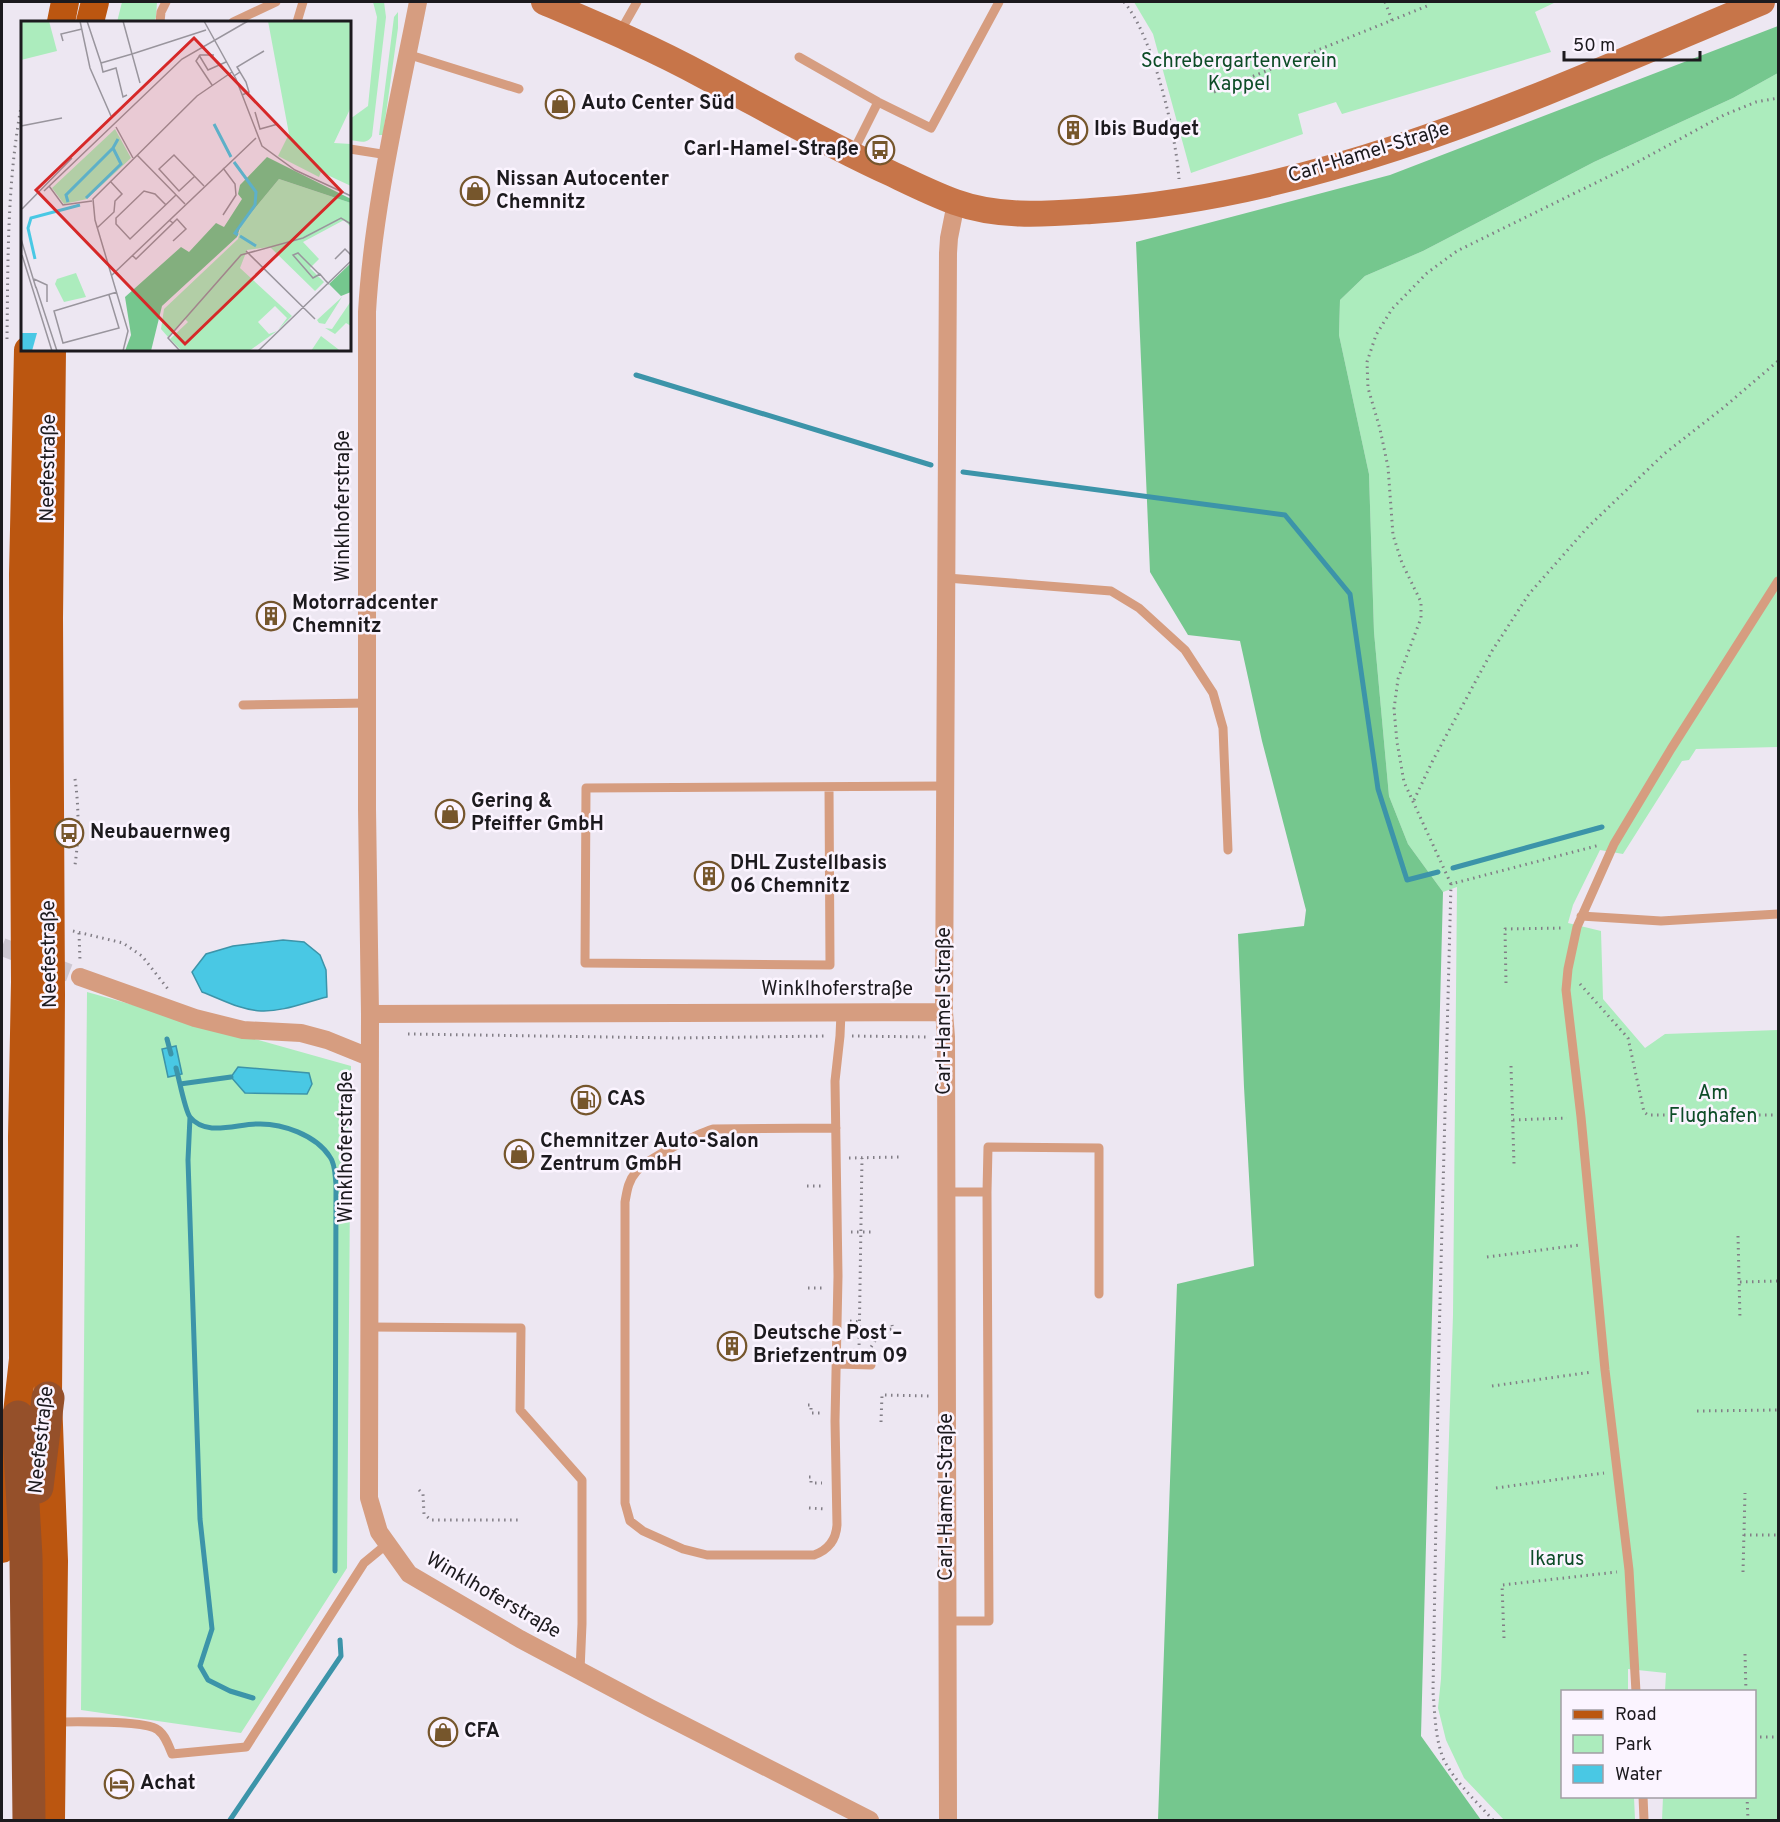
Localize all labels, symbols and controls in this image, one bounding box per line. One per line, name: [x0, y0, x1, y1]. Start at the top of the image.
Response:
inset map: [21, 21, 351, 351]
scale bar: [1564, 24, 1700, 62]
text: 50 m: [1573, 35, 1615, 58]
park label: Schrebergartenverein Kappel: [1141, 49, 1337, 98]
shop icon: Auto Center Süd: [544, 88, 576, 120]
place label: Auto Center Süd: [581, 91, 735, 117]
building icon: Ibis Budget: [1057, 114, 1089, 146]
street label: Carl-Hamel-Straße: [1285, 116, 1453, 190]
place label: Ibis Budget: [1094, 117, 1199, 143]
bus stop icon: Carl-Hamel-Straße: [864, 134, 896, 166]
place label: Carl-Hamel-Straße: [684, 137, 859, 163]
place label: Nissan Autocenter Chemnitz: [496, 167, 670, 216]
shop icon: Nissan Autocenter Chemnitz: [459, 175, 491, 207]
street label: Neefestraße: [35, 414, 63, 522]
street label: Winklhoferstraße: [331, 430, 357, 582]
place label: Motorradcenter Chemnitz: [292, 591, 439, 640]
building icon: Motorradcenter Chemnitz: [255, 600, 287, 632]
place label: Gering & Pfeiffer GmbH: [471, 789, 604, 838]
shop icon: Gering & Pfeiffer GmbH: [434, 798, 466, 830]
bus stop icon: Neubauernweg: [53, 817, 85, 849]
place label: Neubauernweg: [90, 820, 231, 846]
place label: DHL Zustellbasis 06 Chemnitz: [730, 851, 887, 900]
building icon: DHL Zustellbasis 06 Chemnitz: [693, 860, 725, 892]
street label: Neefestraße: [36, 900, 64, 1008]
street label: Carl-Hamel-Straße: [932, 927, 958, 1095]
street label: Winklhoferstraße: [761, 977, 913, 1003]
street label: Winklhoferstraße: [334, 1071, 360, 1223]
park label: Am Flughafen: [1668, 1081, 1758, 1130]
fuel station icon: CAS: [570, 1084, 602, 1116]
place label: CAS: [607, 1087, 646, 1113]
place label: Chemnitzer Auto-Salon Zentrum GmbH: [540, 1129, 759, 1178]
shop icon: Chemnitzer Auto-Salon Zentrum GmbH: [503, 1138, 535, 1170]
place label: Deutsche Post – Briefzentrum 09: [753, 1321, 908, 1370]
building icon: Deutsche Post – Briefzentrum 09: [716, 1330, 748, 1362]
street label: Neefestraße: [23, 1385, 61, 1495]
street label: Carl-Hamel-Straße: [934, 1413, 960, 1581]
street label: Winklhoferstraße: [421, 1547, 565, 1645]
park label: Ikarus: [1530, 1547, 1584, 1573]
legend: [1561, 1690, 1756, 1798]
text: Road: [1615, 1704, 1657, 1727]
shop icon: CFA: [427, 1716, 459, 1748]
place label: CFA: [464, 1719, 500, 1745]
text: Park: [1615, 1734, 1652, 1757]
text: Water: [1615, 1764, 1662, 1787]
hotel icon: Achat: [103, 1768, 135, 1800]
place label: Achat: [140, 1771, 196, 1797]

